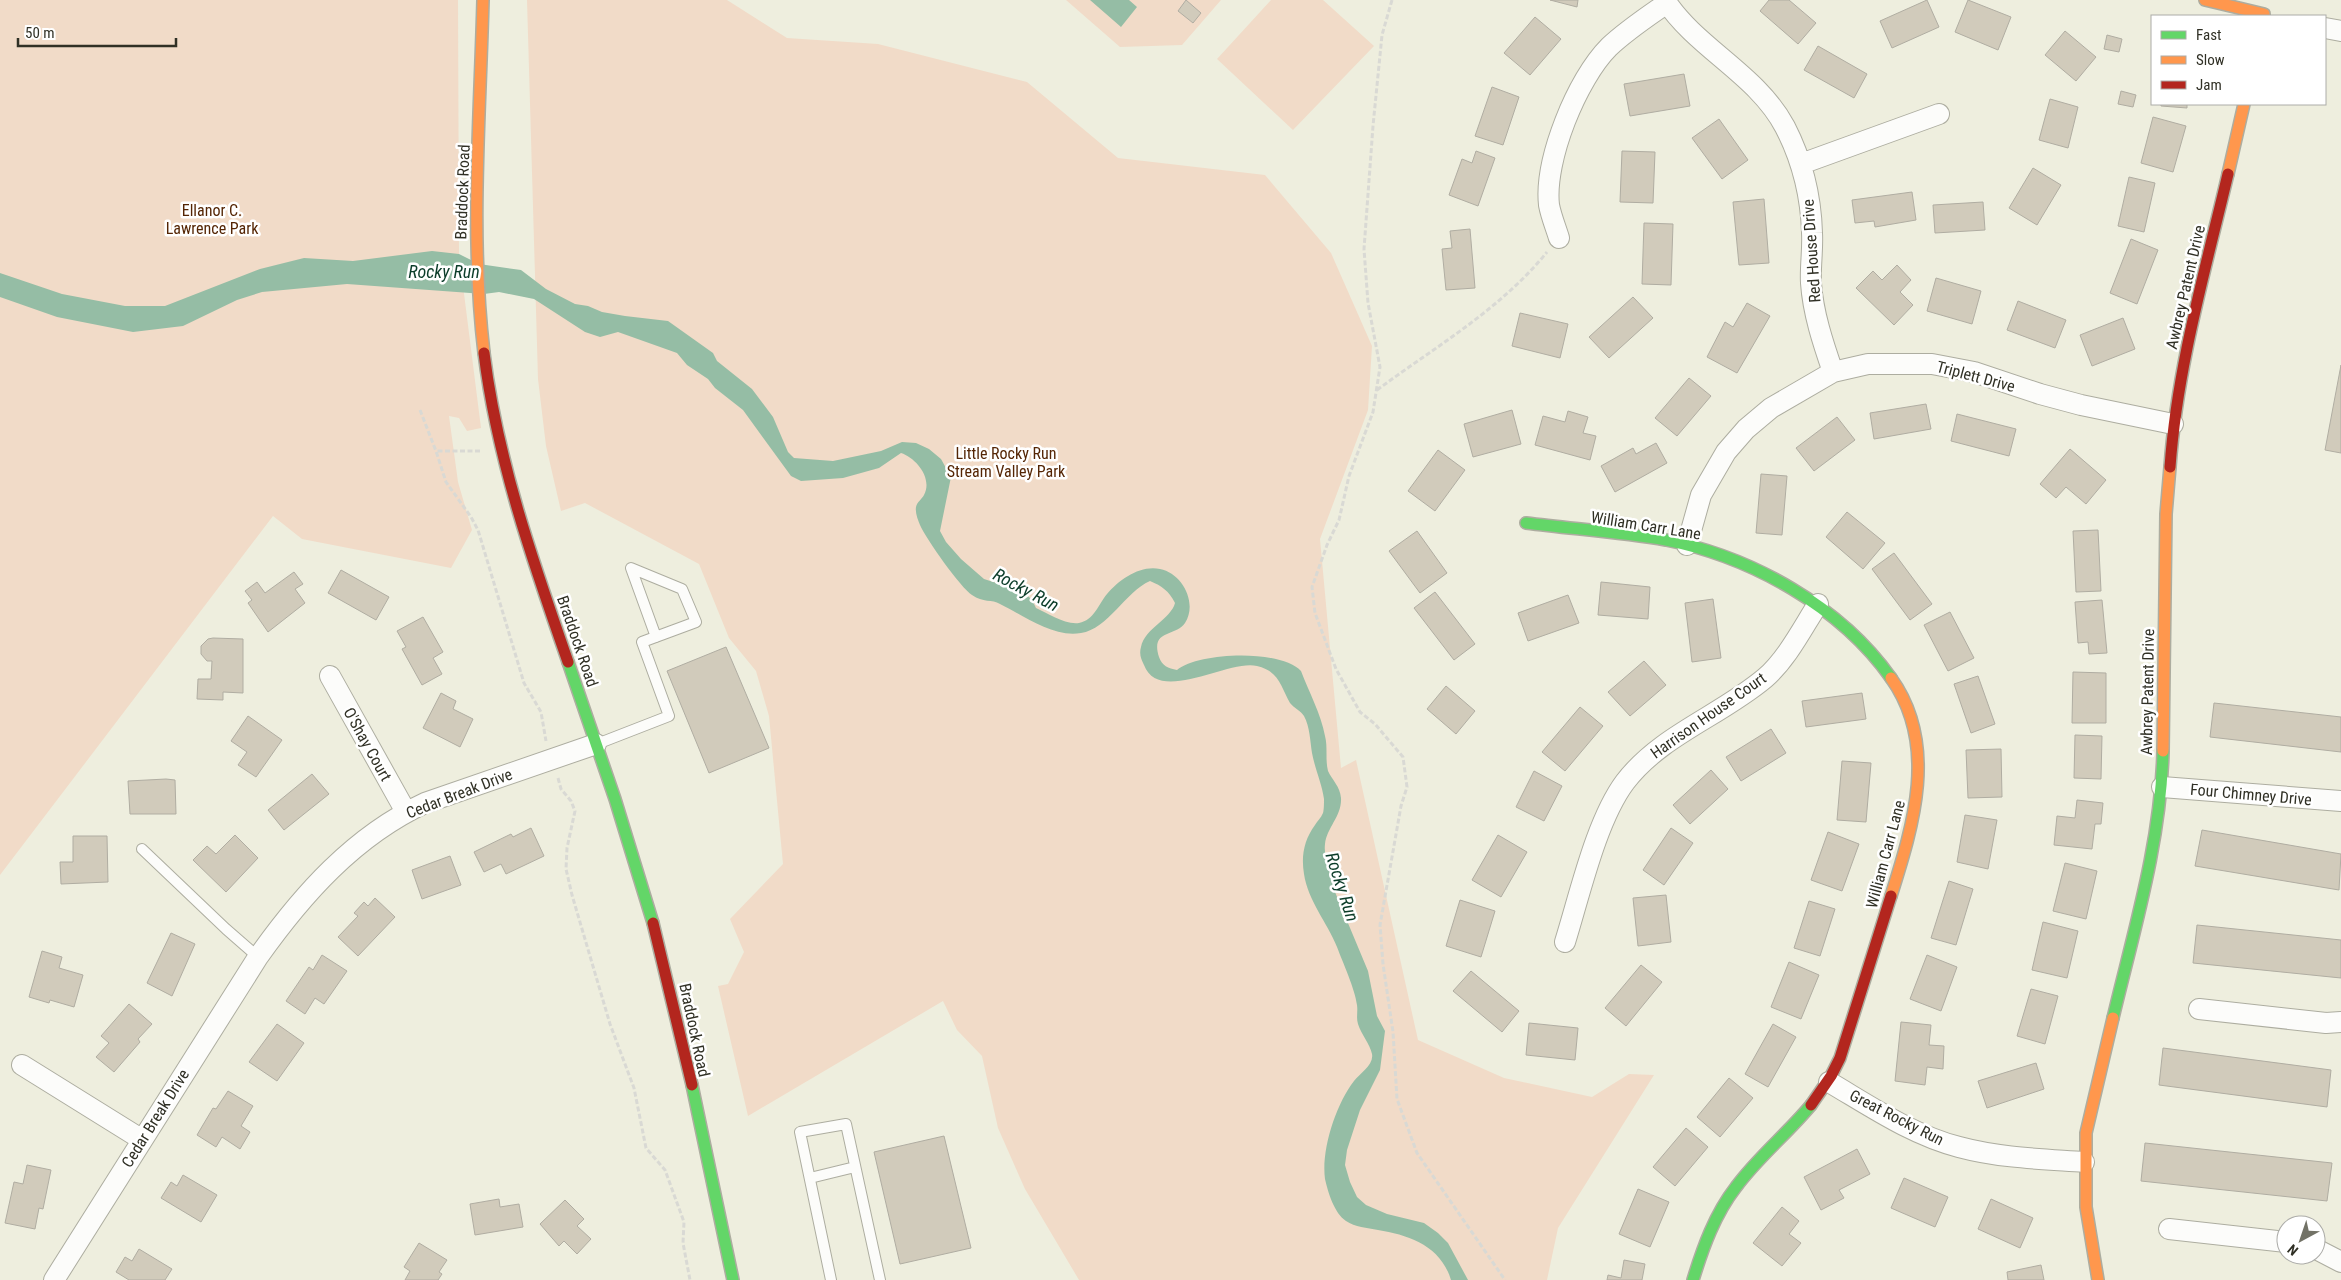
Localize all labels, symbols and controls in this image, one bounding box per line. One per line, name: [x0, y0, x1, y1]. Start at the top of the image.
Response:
scale bar: [18, 15, 175, 47]
legend: [2151, 15, 2326, 105]
text: 50 m: [25, 24, 55, 42]
text: Fast: [2196, 26, 2221, 44]
text: Slow: [2196, 51, 2225, 69]
text: Jam: [2196, 76, 2222, 94]
street label: Braddock Road: [451, 144, 474, 240]
street label: Red House Drive: [1798, 199, 1825, 303]
park label: Ellanor C. Lawrence Park: [166, 201, 259, 238]
street label: Awbrey Patent Drive: [2162, 223, 2209, 351]
water label: Rocky Run: [408, 261, 480, 282]
street label: Triplett Drive: [1935, 357, 2017, 396]
park label: Little Rocky Run Stream Valley Park: [947, 444, 1066, 481]
street label: William Carr Lane: [1590, 507, 1702, 544]
water label: Rocky Run: [990, 564, 1063, 616]
street label: Braddock Road: [553, 593, 602, 689]
street label: Awbrey Patent Drive: [2137, 629, 2158, 755]
street label: Harrison House Court: [1647, 668, 1770, 762]
street label: O'Shay Court: [340, 704, 396, 785]
street label: Cedar Break Drive: [403, 765, 515, 822]
street label: Four Chimney Drive: [2189, 780, 2312, 809]
street label: William Carr Lane: [1862, 798, 1909, 910]
water label: Rocky Run: [1321, 850, 1364, 924]
street label: Braddock Road: [675, 982, 714, 1079]
street label: Cedar Break Drive: [118, 1066, 193, 1171]
street label: Great Rocky Run: [1846, 1086, 1947, 1149]
north arrow: [2276, 1215, 2326, 1265]
text: N: [2284, 1241, 2301, 1259]

